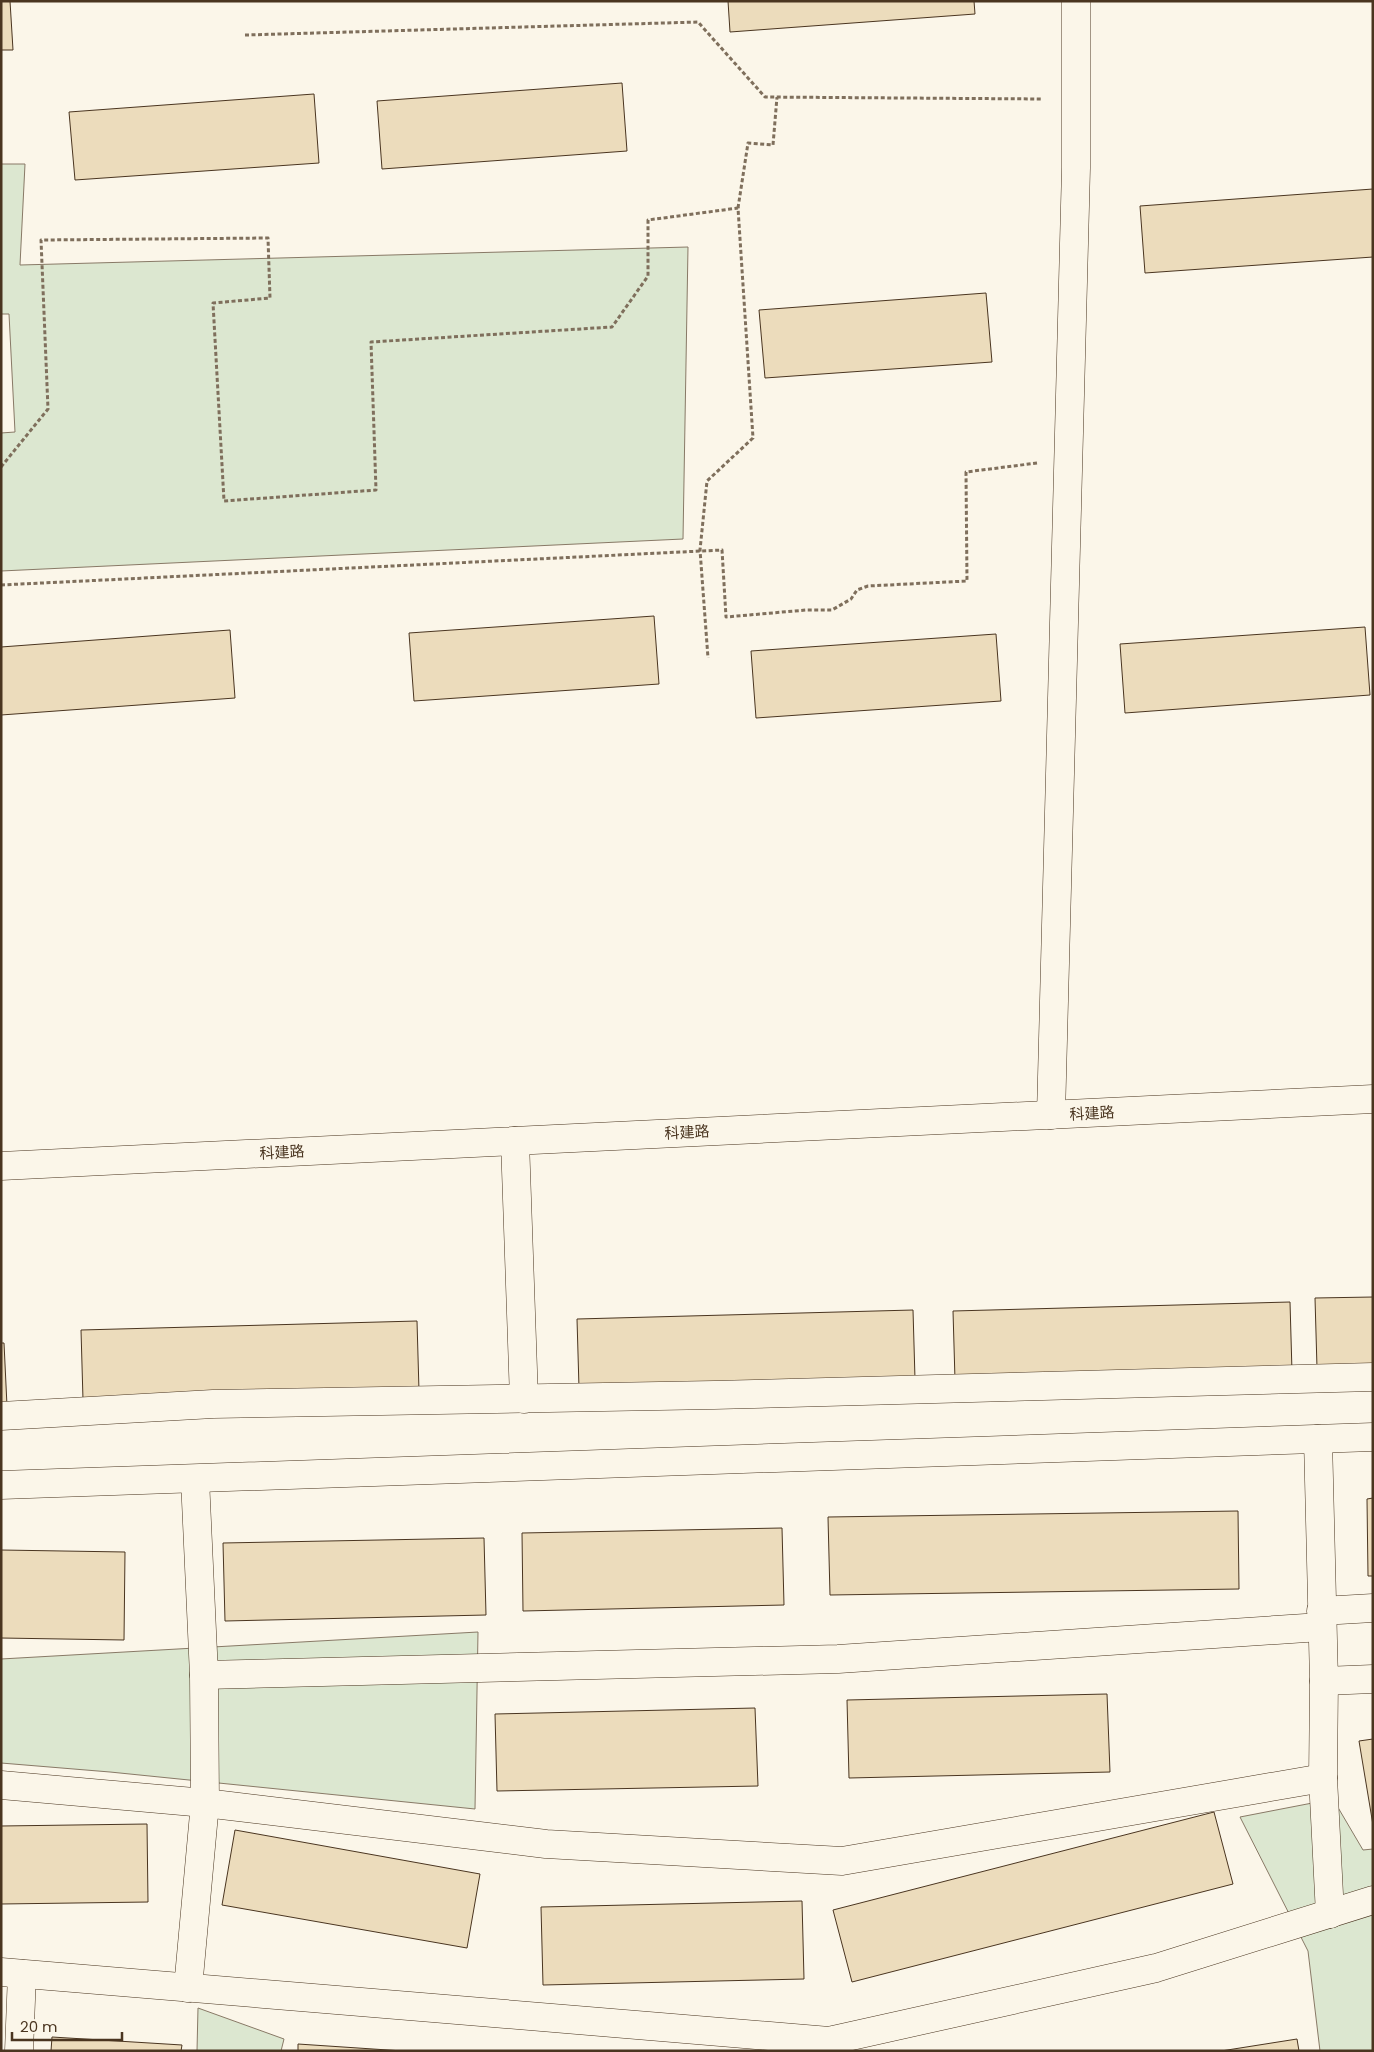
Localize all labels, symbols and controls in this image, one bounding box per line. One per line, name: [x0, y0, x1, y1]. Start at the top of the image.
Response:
street label: 科建路: [1069, 1101, 1115, 1125]
street label: 科建路: [664, 1120, 710, 1144]
street label: 科建路: [259, 1140, 305, 1164]
scale bar: [12, 2010, 122, 2042]
text: 20 m: [20, 2016, 58, 2037]

